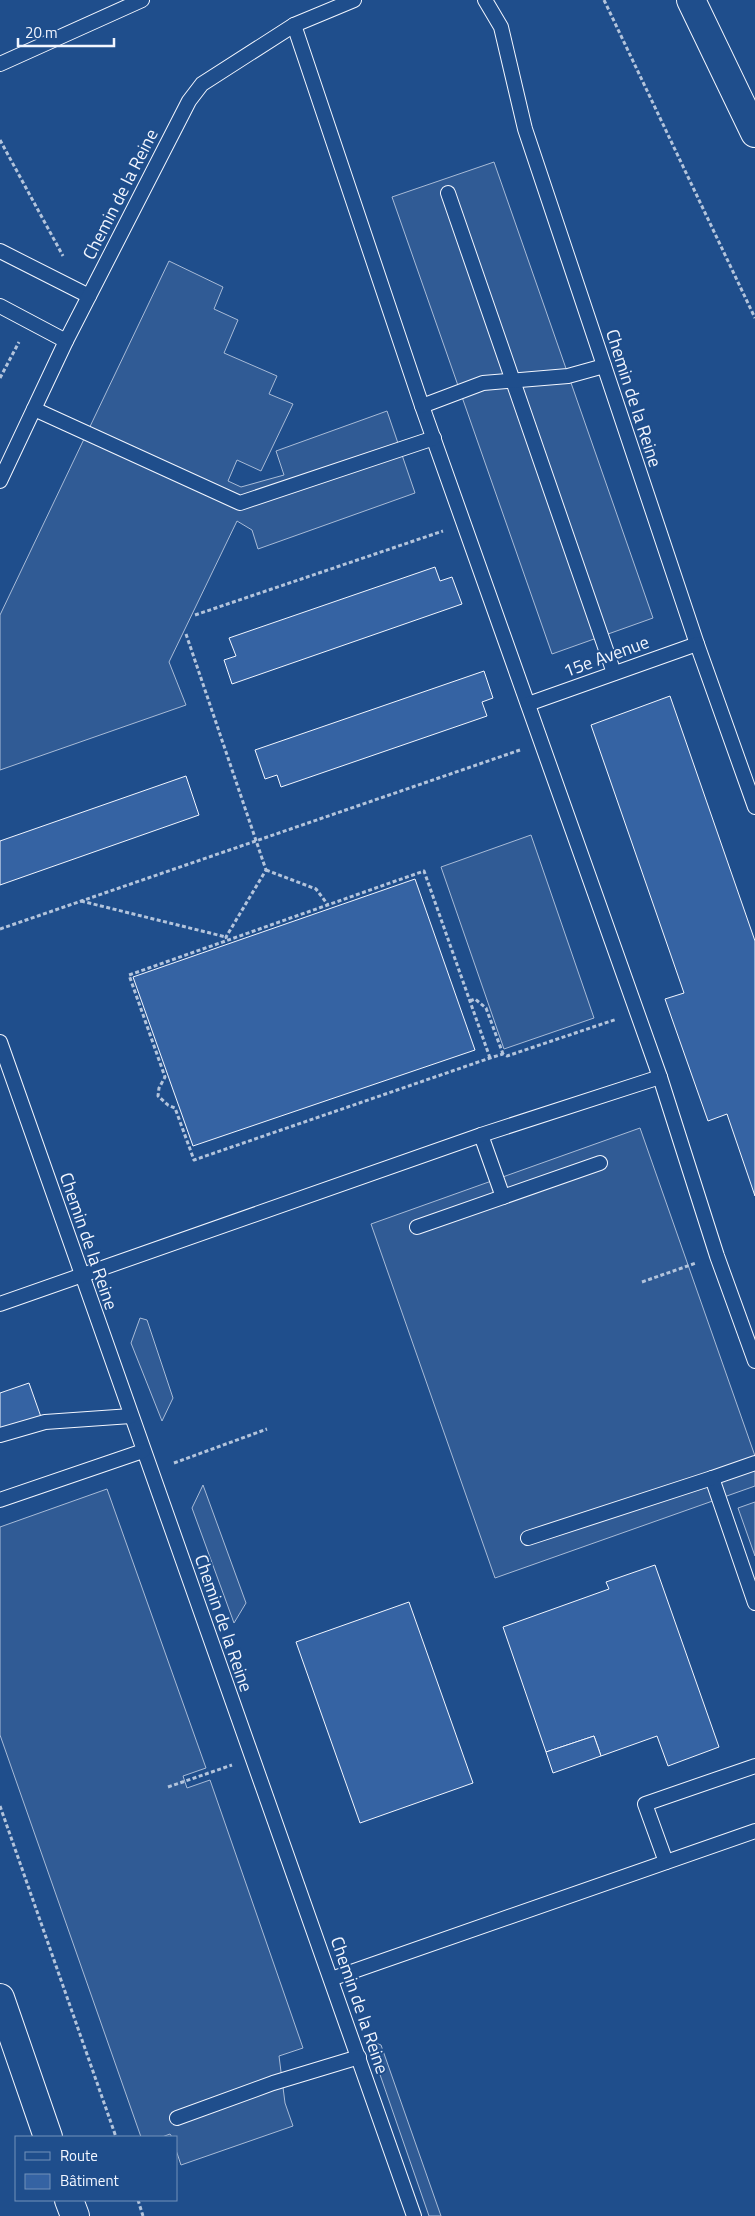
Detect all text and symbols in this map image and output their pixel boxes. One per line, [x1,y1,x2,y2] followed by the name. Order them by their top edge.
[18,15,114,47] scale bar
[25,21,58,44] text: 20 m
[75,124,165,264] street label: Chemin de la Reine
[599,326,669,470] street label: Chemin de la Reine
[559,628,653,684] street label: 15e Avenue
[53,1169,125,1313] street label: Chemin de la Reine
[188,1551,260,1695] street label: Chemin de la Reine
[324,1933,396,2077] street label: Chemin de la Reine
[15,2136,178,2201] legend
[60,2144,98,2167] text: Route
[60,2169,119,2192] text: Bâtiment

